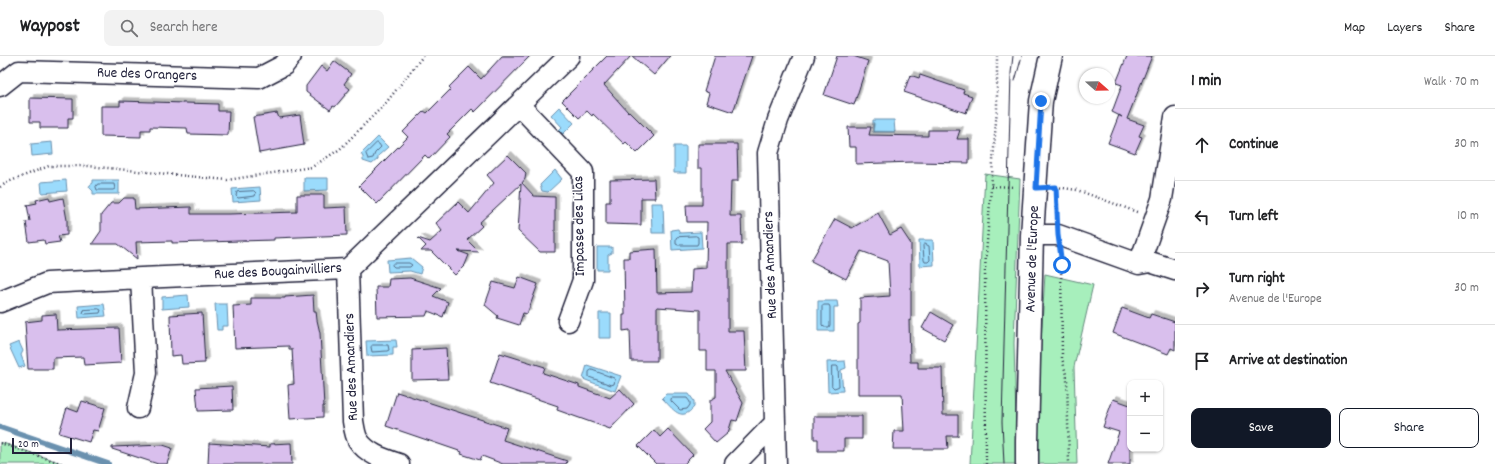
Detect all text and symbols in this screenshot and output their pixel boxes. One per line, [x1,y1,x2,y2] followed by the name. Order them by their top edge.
[104,10,384,46] search box
[20,14,80,41] text: Waypost
[118,17,140,39] icon: search
[150,17,218,39] text: Search here
[1344,18,1365,38] text: Map
[1387,18,1422,38] text: Layers
[1444,18,1475,38] text: Share
[96,62,198,88] street label: Rue des Orangers
[1079,68,1115,104] north arrow
[1191,70,1221,94] text: 1 min
[1424,73,1479,92] text: Walk · 70 m
[1032,92,1050,110] route end
[1191,134,1213,156] icon: ahead
[1229,134,1278,156] text: Continue
[1454,135,1479,154] text: 30 m
[568,175,592,277] street label: Impasse des Lilas
[1020,205,1046,313] street label: Avenue de l'Europe
[1191,206,1213,228] icon: left
[1229,206,1278,228] text: Turn left
[1457,207,1479,226] text: 10 m
[758,211,784,319] street label: Rue des Amandiers
[1053,256,1071,274] route start
[213,258,343,286] street label: Rue des Bougainvilliers
[1229,268,1285,290] text: Turn right
[1191,278,1213,300] icon: right
[1454,279,1479,298] text: 30 m
[1229,290,1322,309] text: Avenue de l'Europe
[339,313,365,421] street label: Rue des Amandiers
[1191,350,1213,372] icon: arrive
[1229,350,1347,372] text: Arrive at destination
[1127,380,1163,452] map controls
[1127,380,1163,416] button: +
[1191,408,1331,448] button: Save
[1339,408,1479,448] button: Share
[1127,416,1163,452] button: −
[12,436,72,455] scale bar
[18,437,39,453] text: 20 m

